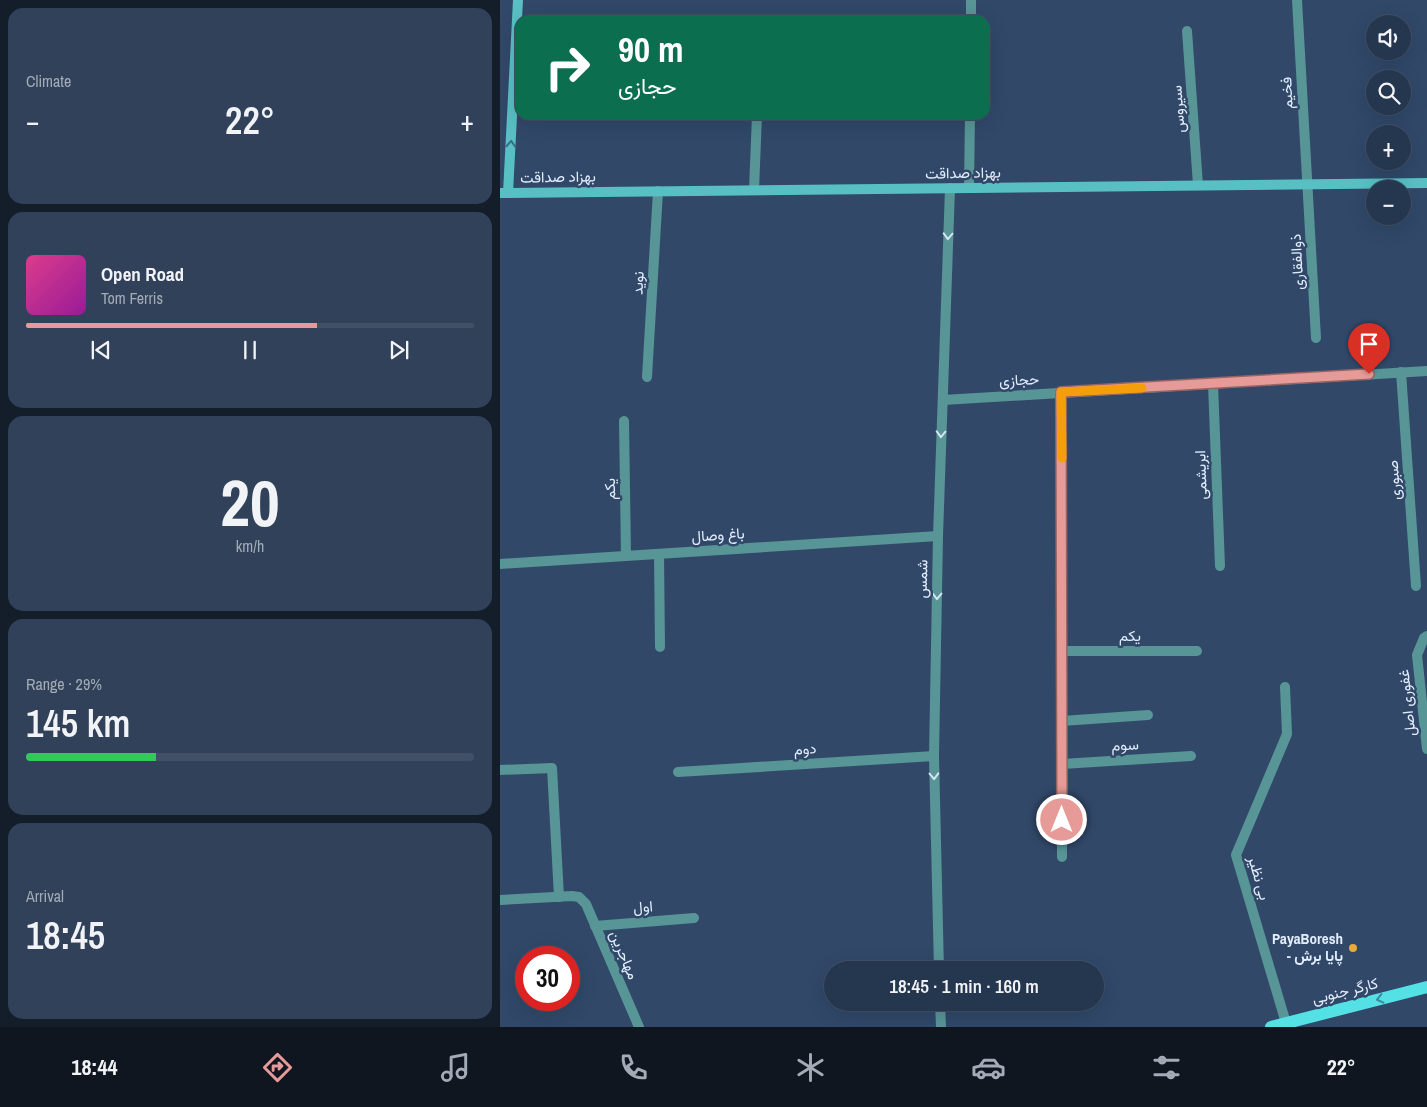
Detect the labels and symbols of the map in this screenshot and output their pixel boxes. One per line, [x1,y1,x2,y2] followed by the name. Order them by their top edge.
[1275,76,1298,110] street label: فخیم
[1165,84,1190,134] street label: سیروس
[505,140,516,148] one-way arrow
[925,161,1001,184] street label: بهزاد صداقت
[520,165,596,188] street label: بهزاد صداقت
[943,233,953,241] one-way arrow
[1285,233,1308,291] street label: ذوالفقاری
[626,271,649,295] street label: نوید
[1348,323,1390,374] pin
[998,368,1039,391] street label: حجازی
[936,430,947,438] one-way arrow
[1189,450,1212,500] street label: ابریشمی
[1382,459,1405,501] street label: صبوری
[599,478,620,500] street label: یکم
[691,522,745,548] street label: باغ وصال
[911,559,932,599] street label: شمس
[931,592,942,600] one-way arrow
[1119,625,1141,646] street label: یکم
[1393,668,1420,738] street label: غفوری اصل
[1111,733,1139,756] street label: سوم
[793,737,817,760] street label: دوم
[929,772,940,780] one-way arrow
[1035,793,1087,845] position arrow
[1243,852,1276,903] street label: بی نظیر
[632,895,654,918] street label: اول
[605,927,644,982] street label: مهاجرین
[1272,928,1343,966] place label: PayaBoresh - پایا برش
[1347,942,1359,954] marker: PayaBoresh - پایا برش
[515,946,580,1011] speed limit sign: 30
[1310,972,1381,1009] street label: کارگر جنوبی
[1375,993,1384,1004] one-way arrow

